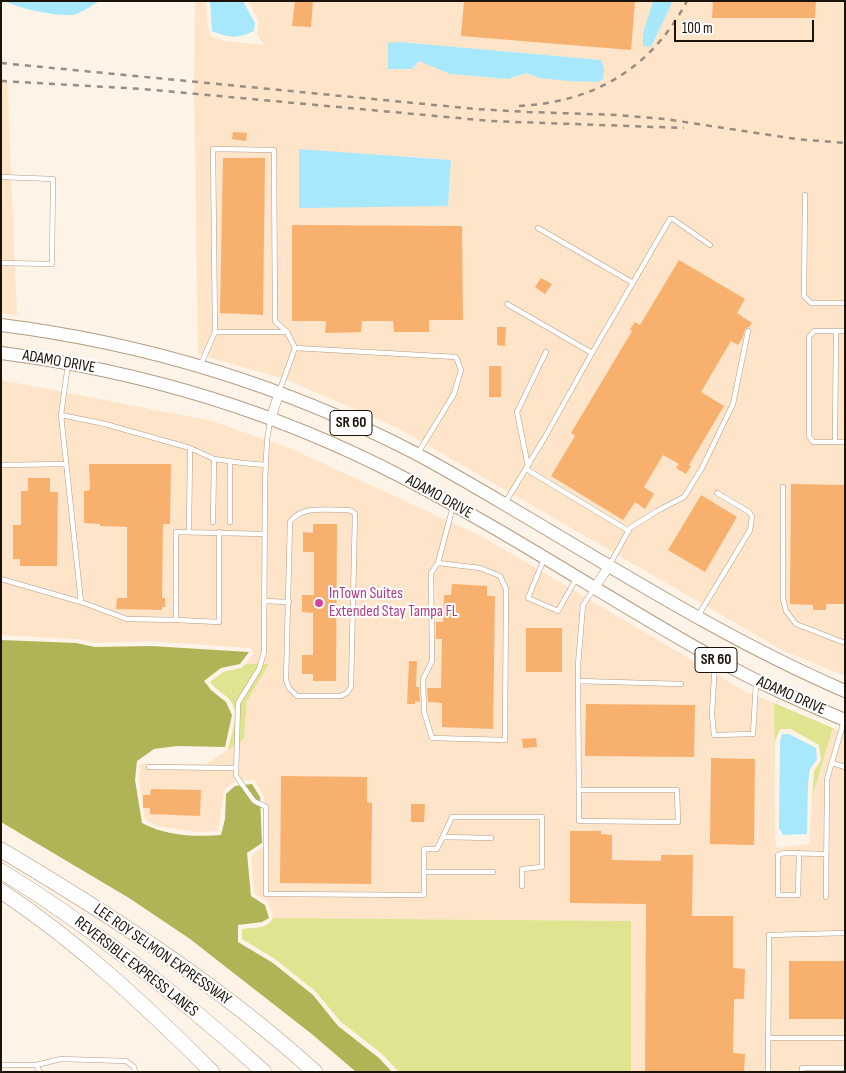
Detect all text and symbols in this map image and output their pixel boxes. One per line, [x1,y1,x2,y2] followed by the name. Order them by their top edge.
[676,10,816,42] scale bar
[682,19,713,38] text: 100 m
[21,346,97,378] street label: ADAMO DRIVE
[330,410,372,436] road number: SR 60
[402,471,476,523] street label: ADAMO DRIVE
[329,584,458,622] place label: InTown Suites Extended Stay Tampa FL
[313,597,325,609] marker: InTown Suites Extended Stay Tampa FL
[695,648,737,672] road number: SR 60
[753,672,829,720] street label: ADAMO DRIVE
[89,900,235,1010] street label: LEE ROY SELMON EXPRESSWAY
[70,913,202,1021] street label: REVERSIBLE EXPRESS LANES

